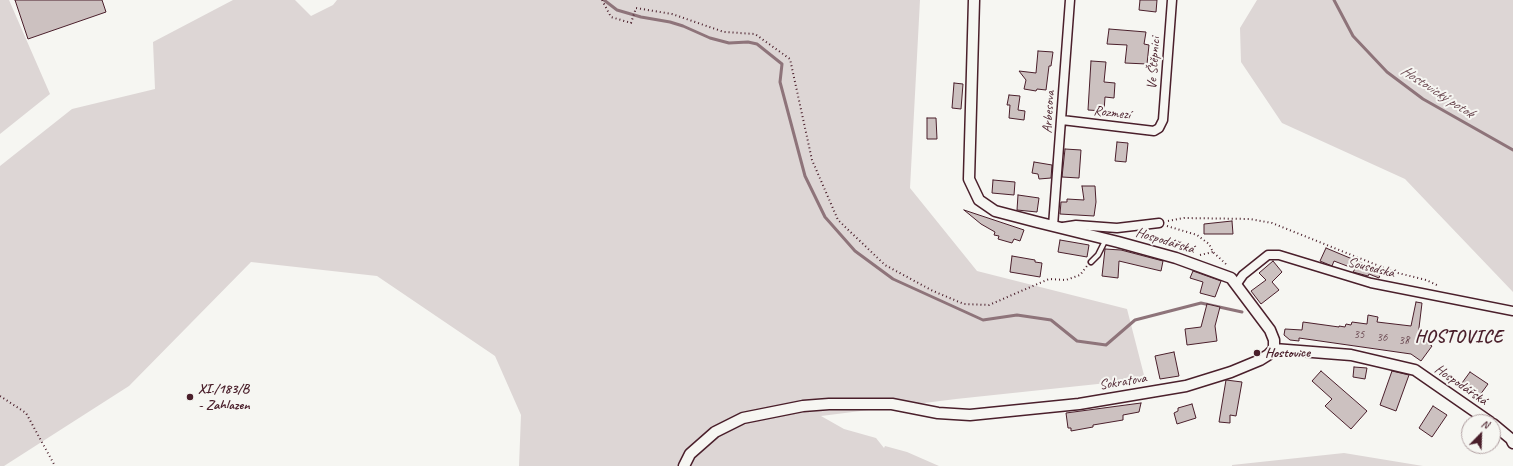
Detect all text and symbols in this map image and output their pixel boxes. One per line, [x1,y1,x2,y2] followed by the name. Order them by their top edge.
[1144,36,1164,90] street label: Ve Štěpnici
[1397,62,1477,122] water label: Hostovický potok
[1039,90,1059,134] street label: Arbesova
[1093,102,1131,124] street label: Rozmezí
[1134,224,1196,258] street label: Hospodářská
[1346,254,1396,282] street label: Sousedská
[1415,326,1503,348] district label: HOSTOVICE
[1354,328,1364,342] house number: 35
[1377,331,1387,345] house number: 36
[1399,334,1409,348] house number: 38
[1265,345,1310,361] place label: Hostovice
[1252,348,1262,358] marker: Hostovice
[1431,361,1491,409] street label: Hospodářská
[1098,370,1148,394] street label: Sokratova
[198,381,250,414] place label: XI./183/B - Zahlazen
[185,392,195,402] marker: XI./183/B - Zahlazen
[1461,414,1501,454] north arrow
[1479,416,1491,432] text: N

